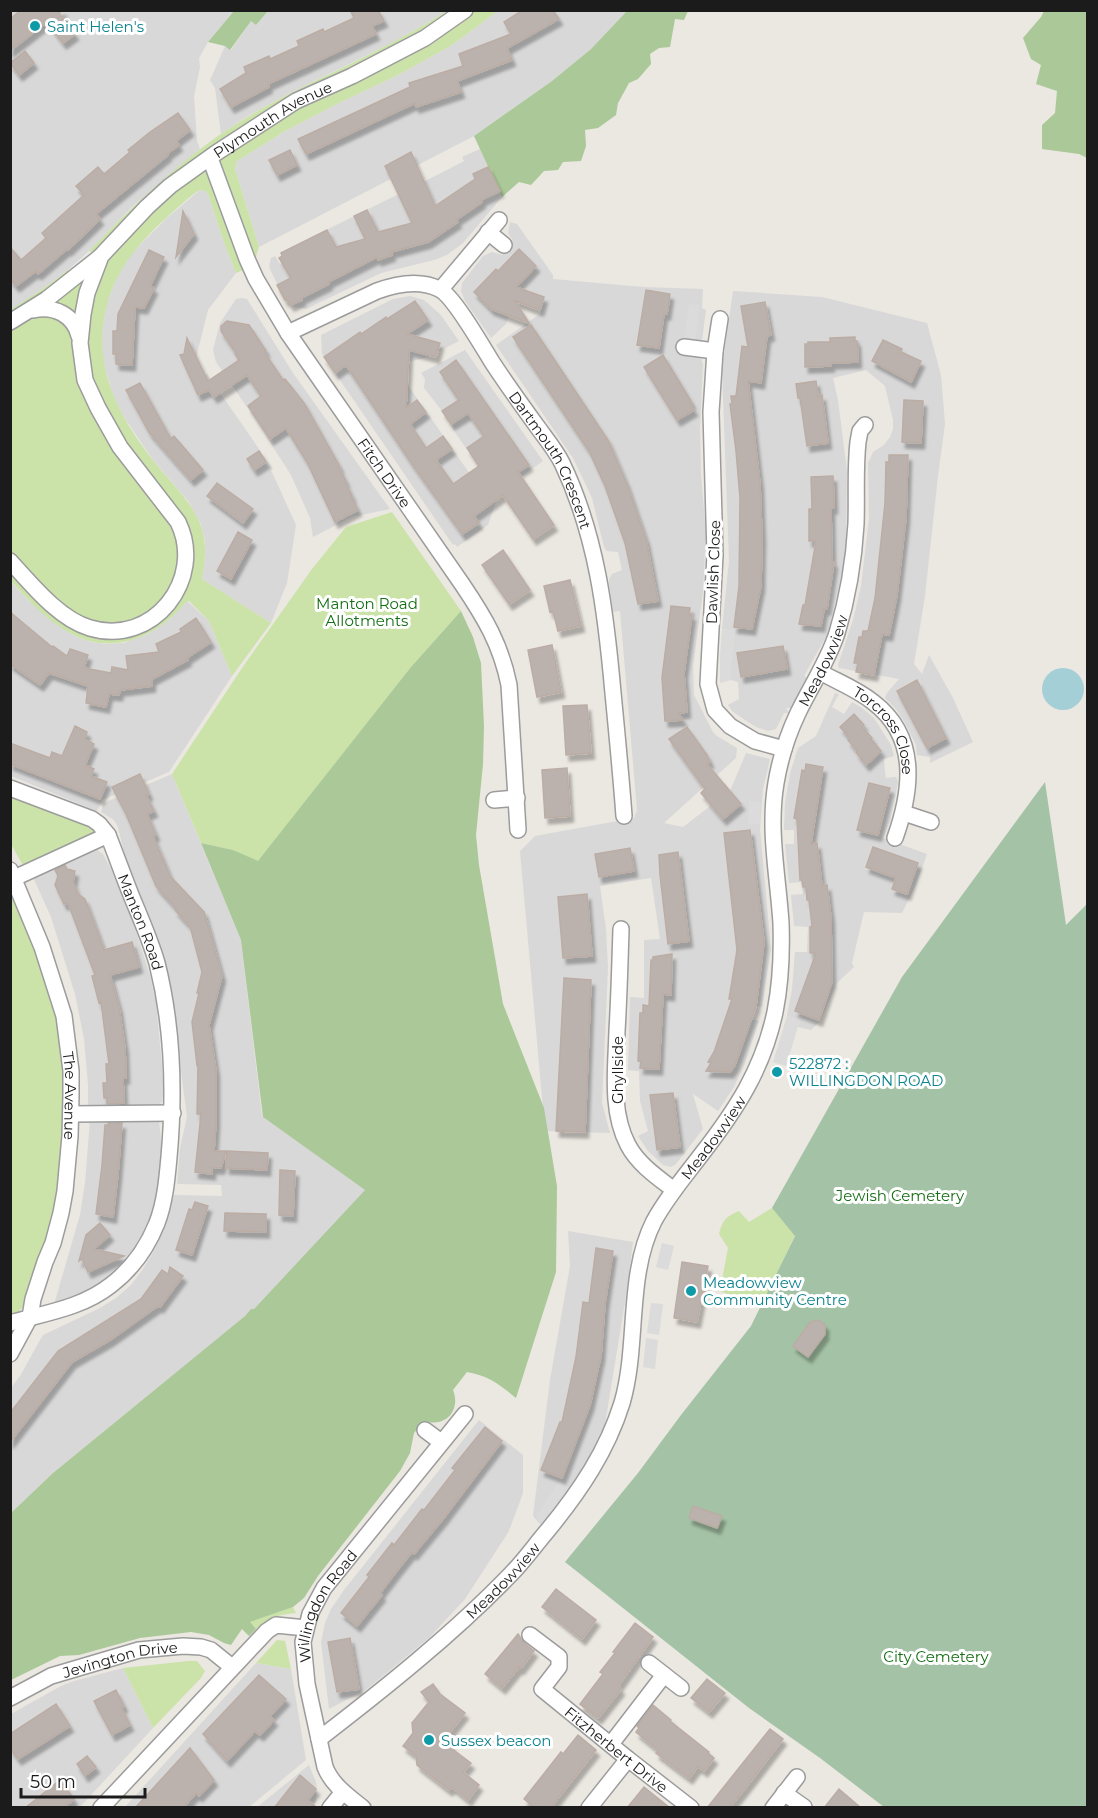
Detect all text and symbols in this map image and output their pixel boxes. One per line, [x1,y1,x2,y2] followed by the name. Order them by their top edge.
[47,17,144,36] place label: Saint Helen's
[28,19,42,33] marker: Saint Helen's
[209,77,335,162] street label: Plymouth Avenue
[505,387,596,531] street label: Dartmouth Crescent
[354,434,416,511] street label: Fitch Drive
[702,520,724,624] street label: Dawlish Close
[316,594,418,630] park label: Manton Road Allotments
[794,612,851,709] street label: Meadowview
[850,682,918,775] street label: Torcross Close
[114,871,168,972] street label: Manton Road
[608,1036,627,1104] street label: Ghyllside
[59,1051,81,1140] street label: The Avenue
[789,1054,944,1090] place label: 522872 : WILLINGDON ROAD
[770,1065,784,1079] marker: 522872 : WILLINGDON ROAD
[676,1091,750,1183] street label: Meadowview
[835,1186,965,1205] park label: Jewish Cemetery
[703,1273,847,1309] place label: Meadowview Community Centre
[684,1284,698,1298] marker: Meadowview Community Centre
[462,1538,544,1623] street label: Meadowview
[294,1546,361,1663] street label: Willingdon Road
[59,1637,178,1682] street label: Jevington Drive
[883,1647,990,1666] park label: City Cemetery
[561,1702,672,1796] street label: Fitzherbert Drive
[441,1731,551,1750] place label: Sussex beacon
[422,1733,436,1747] marker: Sussex beacon
[21,1761,146,1799] scale bar
[30,1771,76,1793] text: 50 m

